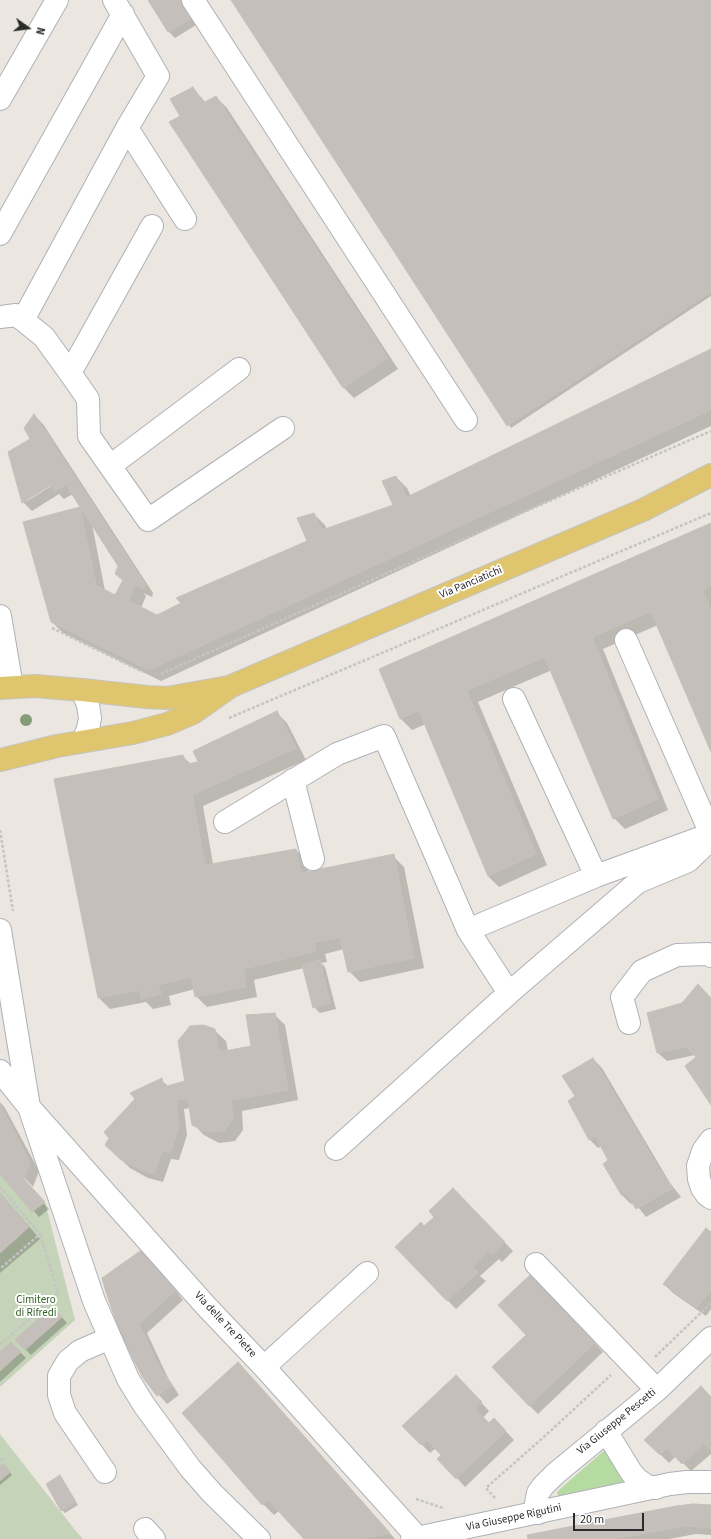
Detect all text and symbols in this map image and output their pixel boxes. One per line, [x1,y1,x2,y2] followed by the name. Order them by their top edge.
[8,8,48,48] north arrow
[32,26,48,36] text: N
[438,564,504,602] street label: Via Panciatichi
[191,1289,259,1361] street label: Via delle Tre Pietre
[15,1294,57,1320] park label: Cimitero di Rifredi
[575,1386,659,1458] street label: Via Giuseppe Pescetti
[465,1501,563,1535] street label: Via Giuseppe Rigutini
[575,1505,646,1531] scale bar
[580,1511,604,1528] text: 20 m

